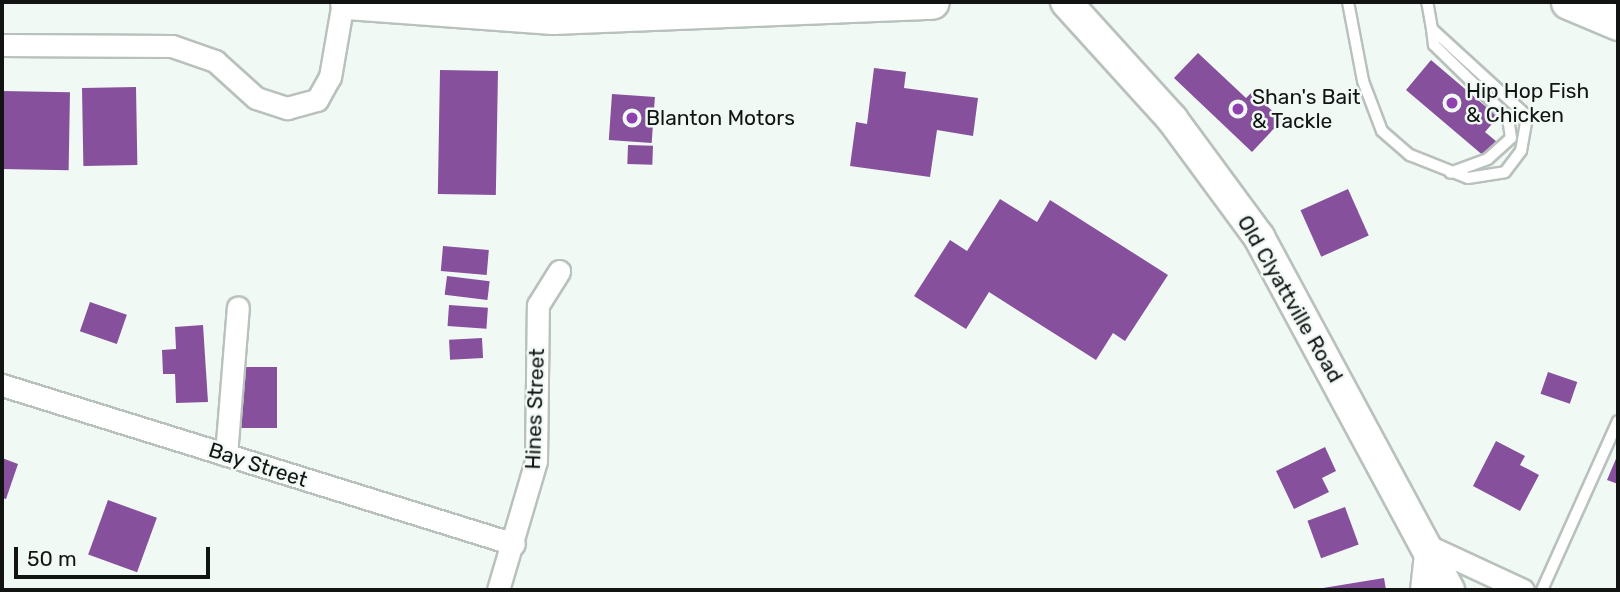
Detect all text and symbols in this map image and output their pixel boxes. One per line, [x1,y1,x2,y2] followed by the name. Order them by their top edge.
[1466,78,1589,128] place label: Hip Hop Fish & Chicken
[1252,84,1360,134] place label: Shan's Bait & Tackle
[1444,95,1460,111] marker: Hip Hop Fish & Chicken
[1230,101,1246,117] marker: Shan's Bait & Tackle
[646,105,795,131] place label: Blanton Motors
[624,110,640,126] marker: Blanton Motors
[1232,211,1348,387] street label: Old Clyattville Road
[520,348,550,470] street label: Hines Street
[205,437,311,493] street label: Bay Street
[18,532,214,576] scale bar
[27,546,77,571] text: 50 m

